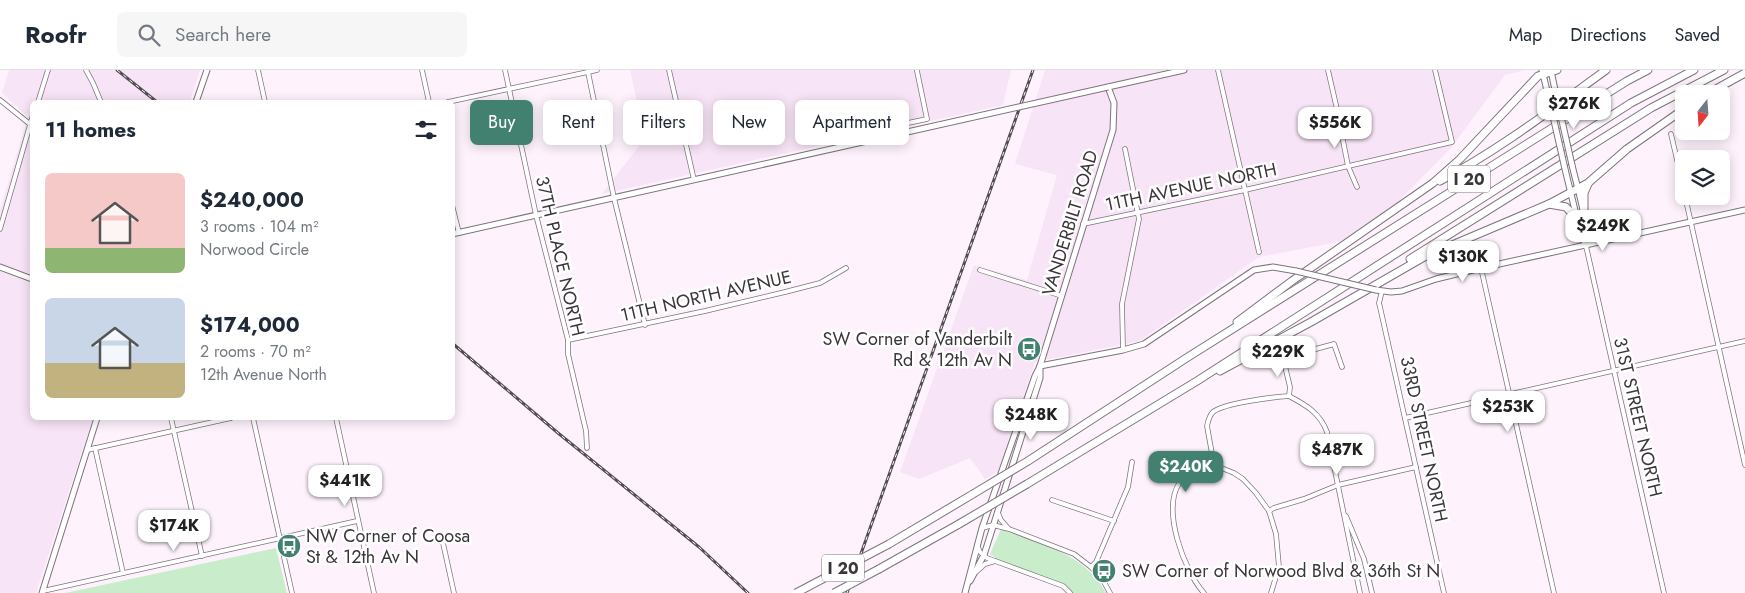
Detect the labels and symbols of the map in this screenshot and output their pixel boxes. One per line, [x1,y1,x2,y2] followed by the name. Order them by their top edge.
[1675,85,1730,140] north arrow
[1539,88,1609,130] pin: $276K
[1300,106,1370,149] pin: $556K
[1035,147,1105,299] street label: VANDERBILT ROAD
[1103,156,1279,218] street label: 11TH AVENUE NORTH
[1448,166,1490,192] road number: I 20
[529,173,591,339] street label: 37TH PLACE NORTH
[1568,210,1638,252] pin: $249K
[1428,240,1498,283] pin: $130K
[618,264,794,328] street label: 11TH NORTH AVENUE
[823,326,1013,373] place label: SW Corner of Vanderbilt Rd & 12th Av N
[1607,335,1669,499] street label: 31ST STREET NORTH
[1016,336,1042,362] bus stop icon: SW Corner of Vanderbilt Rd & 12th Av N
[1243,336,1313,378] pin: $229K
[1394,354,1454,524] street label: 33RD STREET NORTH
[1473,390,1543,433] pin: $253K
[996,398,1066,441] pin: $248K
[1302,434,1372,476] pin: $487K
[1151,450,1221,493] pin: $240K
[310,464,380,507] pin: $441K
[139,510,209,552] pin: $174K
[306,523,470,570] place label: NW Corner of Coosa St & 12th Av N
[276,533,302,559] bus stop icon: NW Corner of Coosa St & 12th Av N
[822,554,864,582] road number: I 20
[1091,558,1117,584] bus stop icon: SW Corner of Norwood Blvd & 36th St N
[1122,558,1440,584] place label: SW Corner of Norwood Blvd & 36th St N

